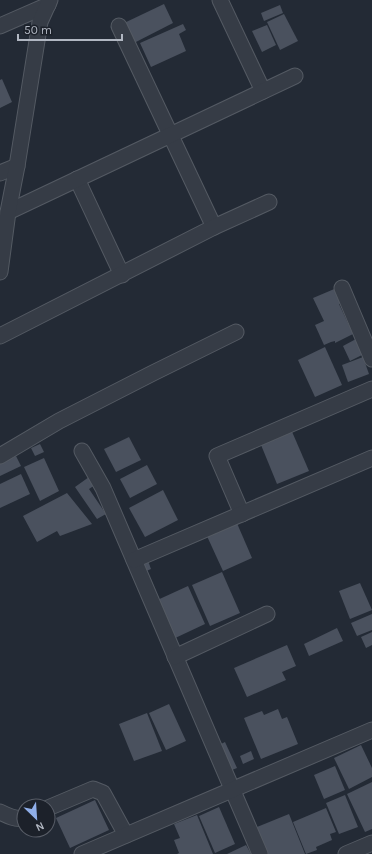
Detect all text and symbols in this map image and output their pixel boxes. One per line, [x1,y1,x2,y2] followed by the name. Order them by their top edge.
[18,16,122,42] scale bar
[24,23,52,37] text: 50 m
[16,798,56,838] north arrow
[34,819,46,834] text: N

